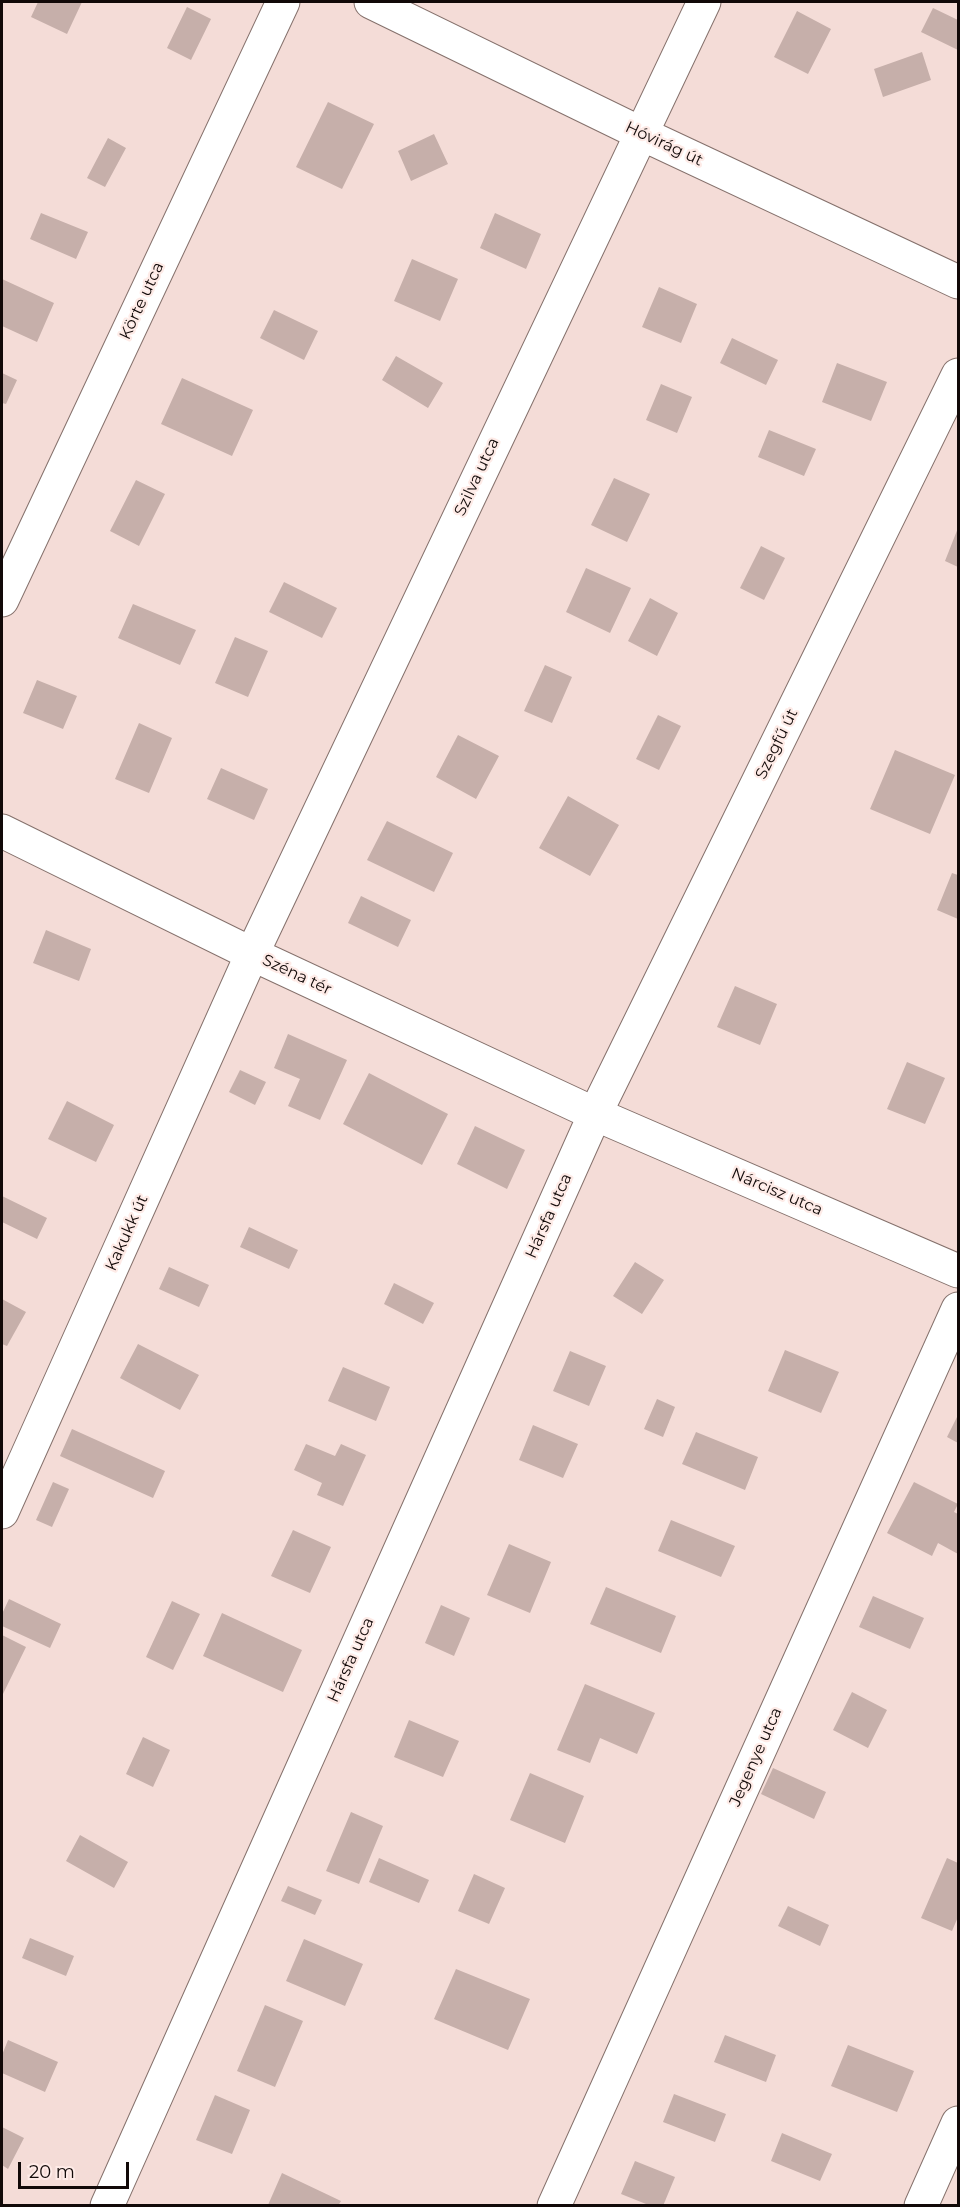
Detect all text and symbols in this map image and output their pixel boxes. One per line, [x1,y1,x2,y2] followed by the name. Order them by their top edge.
[622,118,706,170] street label: Hóvirág út
[116,259,168,343] street label: Körte utca
[451,435,503,519] street label: Szilva utca
[752,706,802,782] street label: Szegfű út
[259,951,335,999] street label: Széna tér
[728,1164,826,1220] street label: Nárcisz utca
[522,1171,576,1261] street label: Hársfa utca
[102,1192,152,1274] street label: Kakukk út
[324,1615,378,1705] street label: Hársfa utca
[726,1704,786,1810] street label: Jegenye utca
[21,2150,132,2188] scale bar
[29,2161,75,2183] text: 20 m

